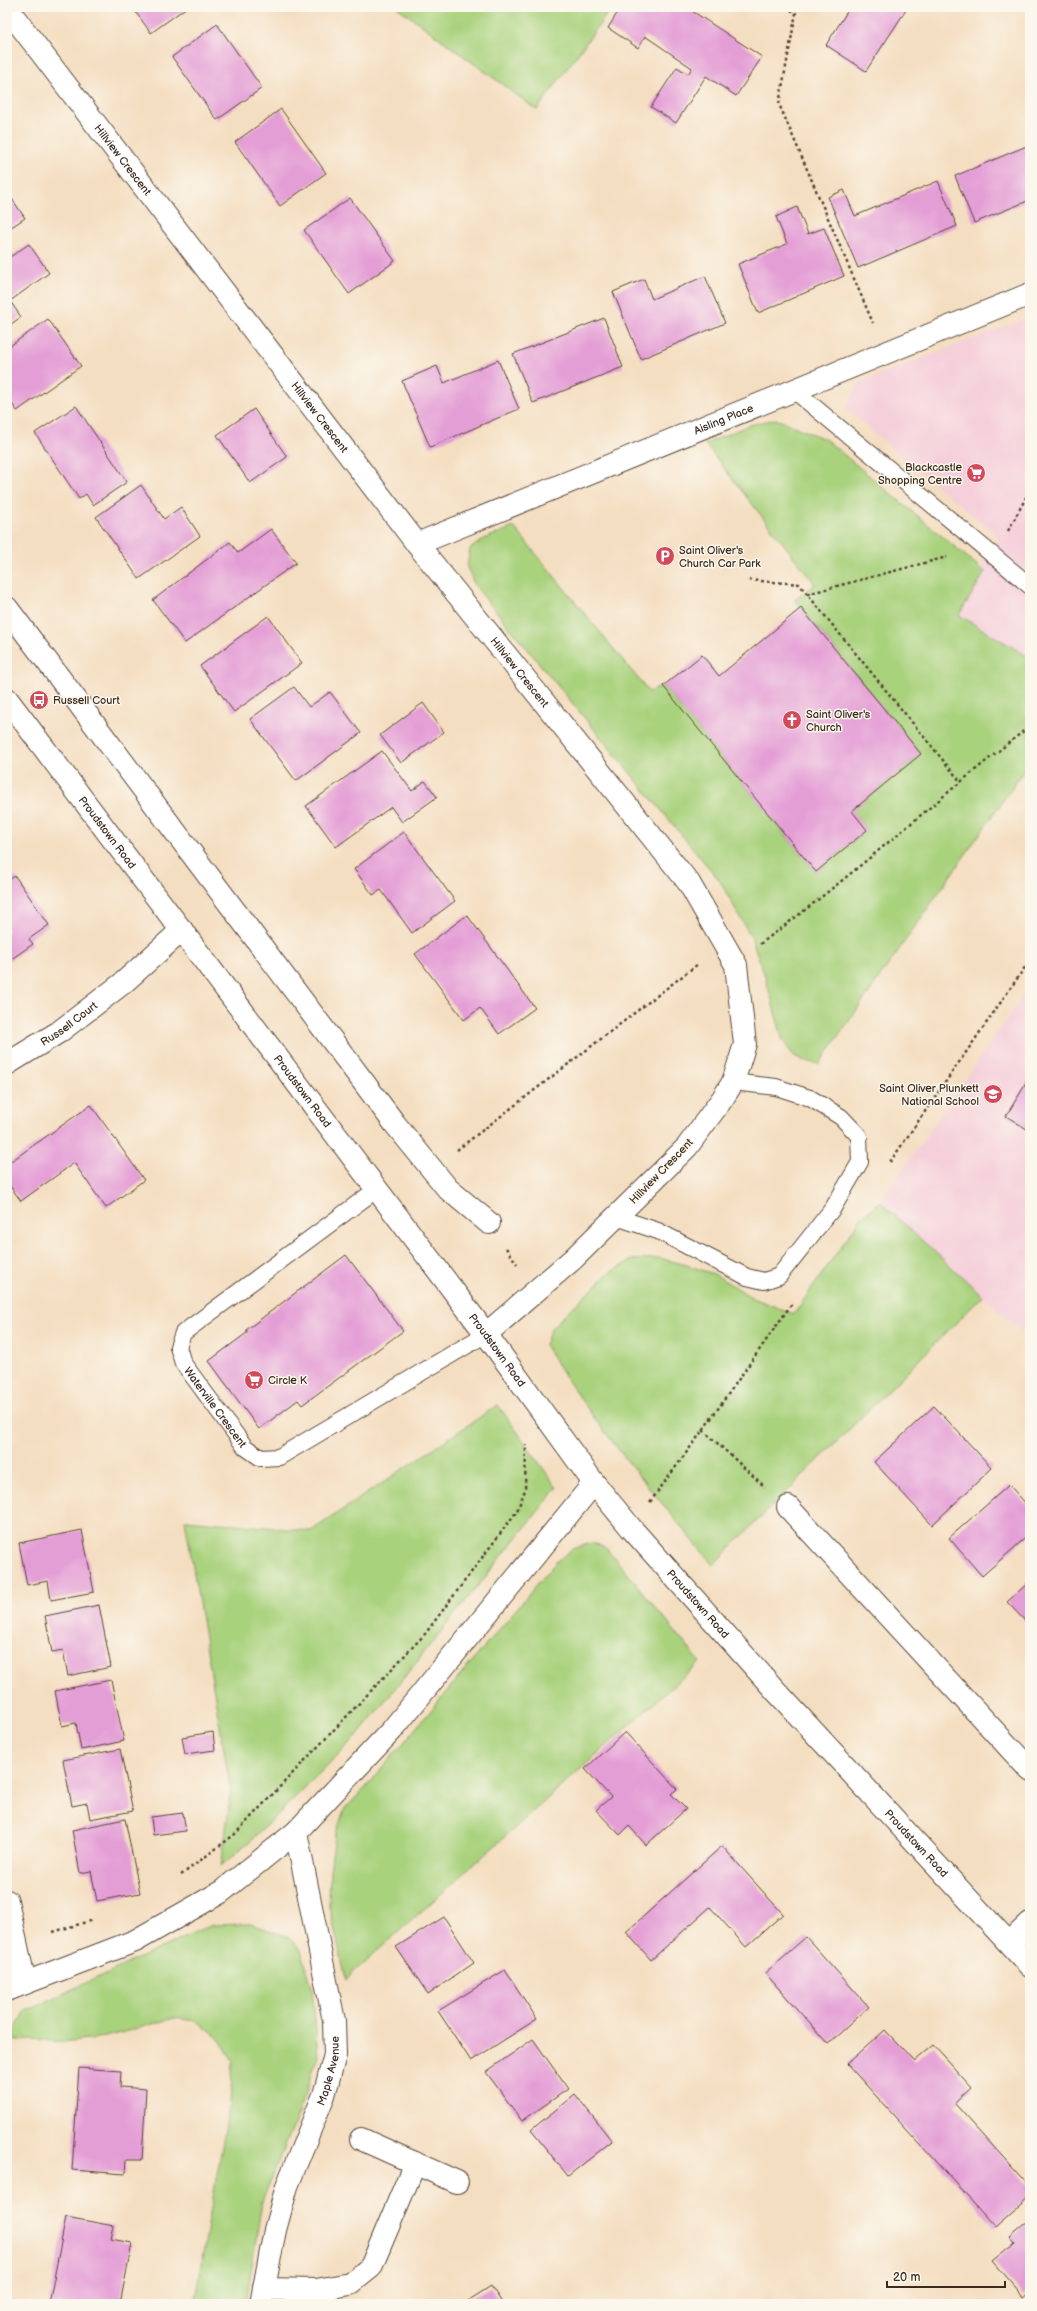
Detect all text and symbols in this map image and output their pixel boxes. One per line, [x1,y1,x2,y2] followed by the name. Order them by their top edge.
[91,122,154,199] street label: Hillview Crescent
[288,379,351,456] street label: Hillview Crescent
[692,401,756,437] street label: Aisling Place
[878,461,962,487] place label: Blackcastle Shopping Centre
[965,462,987,484] supermarket icon: Blackcastle Shopping Centre
[679,544,761,570] place label: Saint Oliver's Church Car Park
[654,545,676,567] parking icon: Saint Oliver's Church Car Park
[487,635,552,710] street label: Hillview Crescent
[28,689,50,711] bus stop icon: Russell Court
[53,694,120,707] place label: Russell Court
[806,708,871,734] place label: Saint Oliver's Church
[781,709,803,731] church icon: Saint Oliver's Church
[76,794,139,871] street label: Proudstown Road
[38,999,101,1049] street label: Russell Court
[271,1053,334,1130] street label: Proudstown Road
[879,1082,980,1108] place label: Saint Oliver Plunkett National School
[982,1083,1004,1105] school or university icon: Saint Oliver Plunkett National School
[627,1136,696,1207] street label: Hillview Crescent
[466,1311,528,1389] street label: Proudstown Road
[181,1364,250,1451] street label: Waterville Crescent
[243,1369,265,1391] supermarket icon: Circle K
[268,1374,308,1387] place label: Circle K
[664,1567,732,1641] street label: Proudstown Road
[882,1807,951,1880] street label: Proudstown Road
[314,2035,342,2108] street label: Maple Avenue
[887,2263,1005,2289] scale bar
[893,2270,920,2285] text: 20 m

